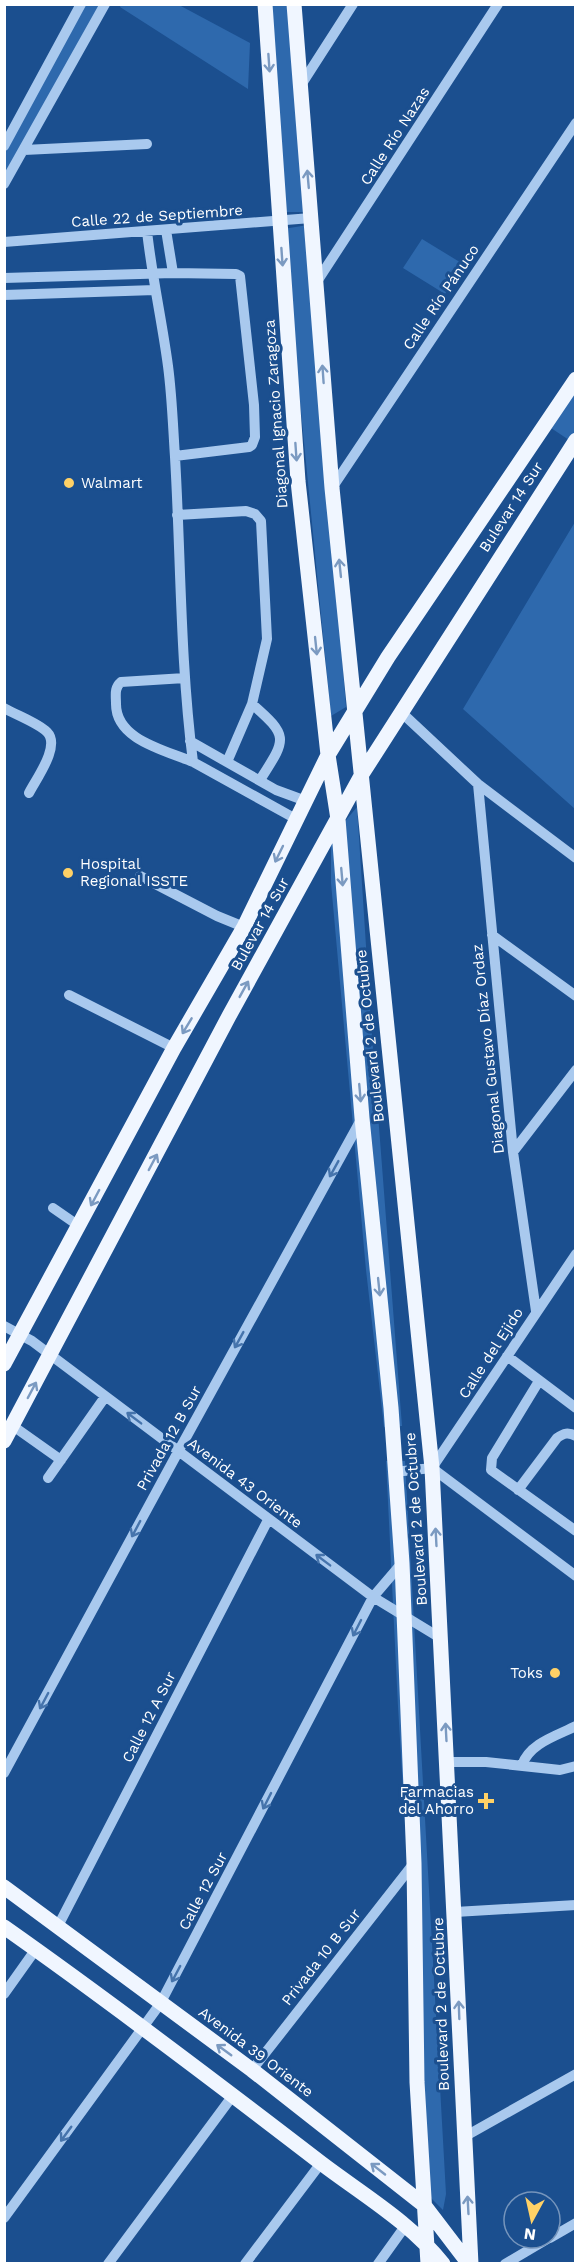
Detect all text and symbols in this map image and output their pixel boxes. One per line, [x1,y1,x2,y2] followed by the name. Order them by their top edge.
[263,52,274,72] one-way arrow
[357,83,434,189] street label: Calle Río Nazas
[302,170,313,190] one-way arrow
[70,201,244,231] street label: Calle 22 de Septiembre
[399,241,483,353] street label: Calle Río Pánuco
[277,247,288,267] one-way arrow
[260,318,292,509] street label: Diagonal Ignacio Zaragoza
[318,364,329,384] one-way arrow
[291,441,302,461] one-way arrow
[475,459,547,555] street label: Bulevar 14 Sur
[81,474,143,492] place label: Walmart
[62,476,76,490] marker: Walmart
[334,558,345,578] one-way arrow
[311,635,322,655] one-way arrow
[273,845,285,863] one-way arrow
[80,855,188,890] place label: Hospital Regional ISSTE
[61,866,75,880] marker: Hospital Regional ISSTE
[337,867,348,887] one-way arrow
[227,874,293,974] street label: Bulevar 14 Sur
[468,943,508,1155] street label: Diagonal Gustavo Díaz Ordaz
[352,949,388,1123] street label: Boulevard 2 de Octubre
[238,981,250,998] one-way arrow
[181,1017,193,1034] one-way arrow
[355,1082,366,1102] one-way arrow
[148,1153,160,1171] one-way arrow
[328,1160,340,1177] one-way arrow
[89,1188,100,1206] one-way arrow
[374,1276,385,1296] one-way arrow
[455,1304,527,1402] street label: Calle del Ejido
[233,1331,245,1348] one-way arrow
[27,1381,38,1399] one-way arrow
[133,1382,205,1494] street label: Privada 12 B Sur
[126,1412,142,1425] one-way arrow
[401,1432,431,1606] street label: Boulevard 2 de Octubre
[184,1434,306,1532] street label: Avenida 43 Oriente
[130,1520,142,1537] one-way arrow
[430,1527,441,1547] one-way arrow
[316,1554,332,1567] one-way arrow
[351,1619,363,1636] one-way arrow
[510,1664,543,1682] place label: Toks
[548,1666,562,1680] marker: Toks
[118,1668,180,1766] street label: Calle 12 A Sur
[38,1692,50,1709] one-way arrow
[441,1722,452,1742] one-way arrow
[398,1783,474,1818] place label: Farmacias del Ahorro
[261,1792,273,1810] one-way arrow
[479,1794,493,1808] marker: Farmacias del Ahorro
[175,1849,231,1933] street label: Calle 12 Sur
[278,1905,364,2009] street label: Privada 10 B Sur
[429,1917,453,2091] street label: Boulevard 2 de Octubre
[170,1964,181,1982] one-way arrow
[453,2001,464,2021] one-way arrow
[195,2003,317,2101] street label: Avenida 39 Oriente
[217,2044,233,2056] one-way arrow
[59,2125,72,2141] one-way arrow
[371,2163,387,2176] one-way arrow
[502,2190,562,2250] north arrow
[462,2196,473,2216] one-way arrow
[523,2224,537,2245] text: N

